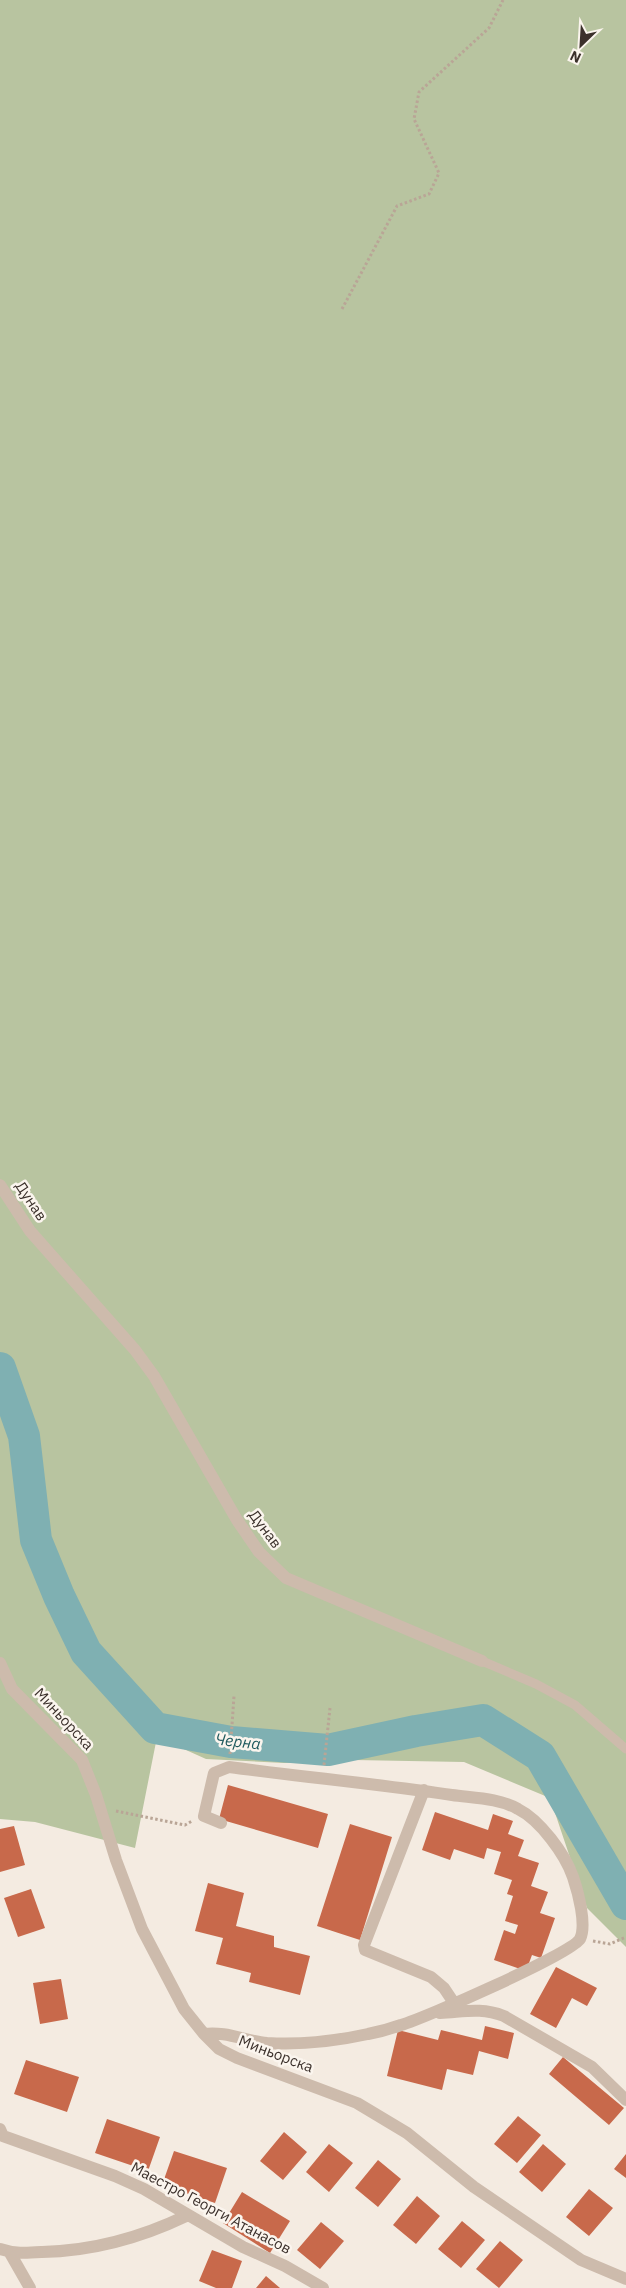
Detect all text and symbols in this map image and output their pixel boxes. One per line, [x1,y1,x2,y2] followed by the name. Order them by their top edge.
[556,20,606,70] north arrow
[567,46,584,67] text: N
[11,1177,51,1224] street label: Дунав
[245,1506,286,1552] street label: Дунав
[31,1684,98,1754] street label: Миньорска
[214,1728,262,1754] water label: Черна
[236,2031,316,2076] street label: Миньорска
[128,2157,295,2258] street label: Маестро Георги Атанасов

